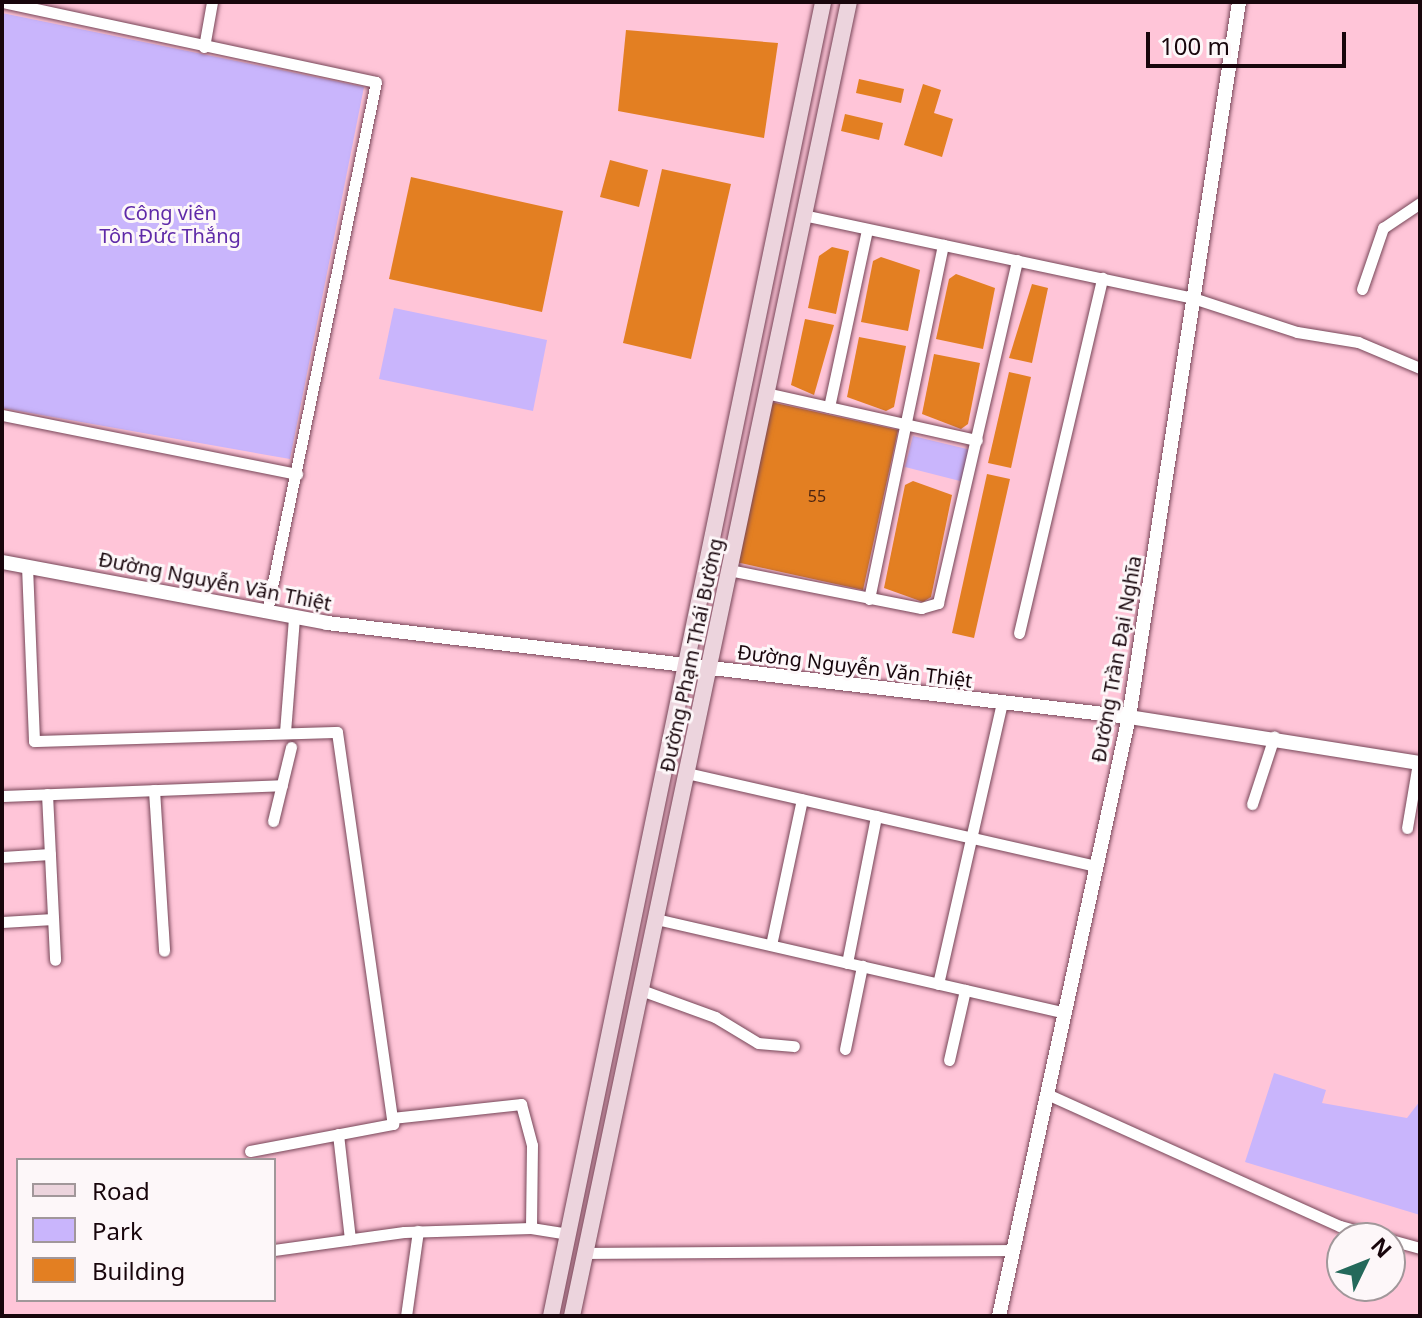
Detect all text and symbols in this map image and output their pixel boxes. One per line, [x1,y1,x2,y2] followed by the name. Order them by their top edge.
[1150,16,1350,66] scale bar
[1160,29,1230,62] text: 100 m
[99,200,241,247] park label: Công viên Tôn Đức Thắng
[808,486,826,506] house number: 55
[654,536,728,774] street label: Đường Phạm Thái Bường
[97,547,333,615] street label: Đường Nguyễn Văn Thiệt
[1086,554,1146,764] street label: Đường Trần Đại Nghĩa
[736,640,974,692] street label: Đường Nguyễn Văn Thiệt
[16,1158,276,1302] legend
[92,1174,150,1207] text: Road
[92,1214,143,1247] text: Park
[1326,1222,1406,1302] north arrow
[1365,1230,1399,1264] text: N
[92,1254,185,1287] text: Building

